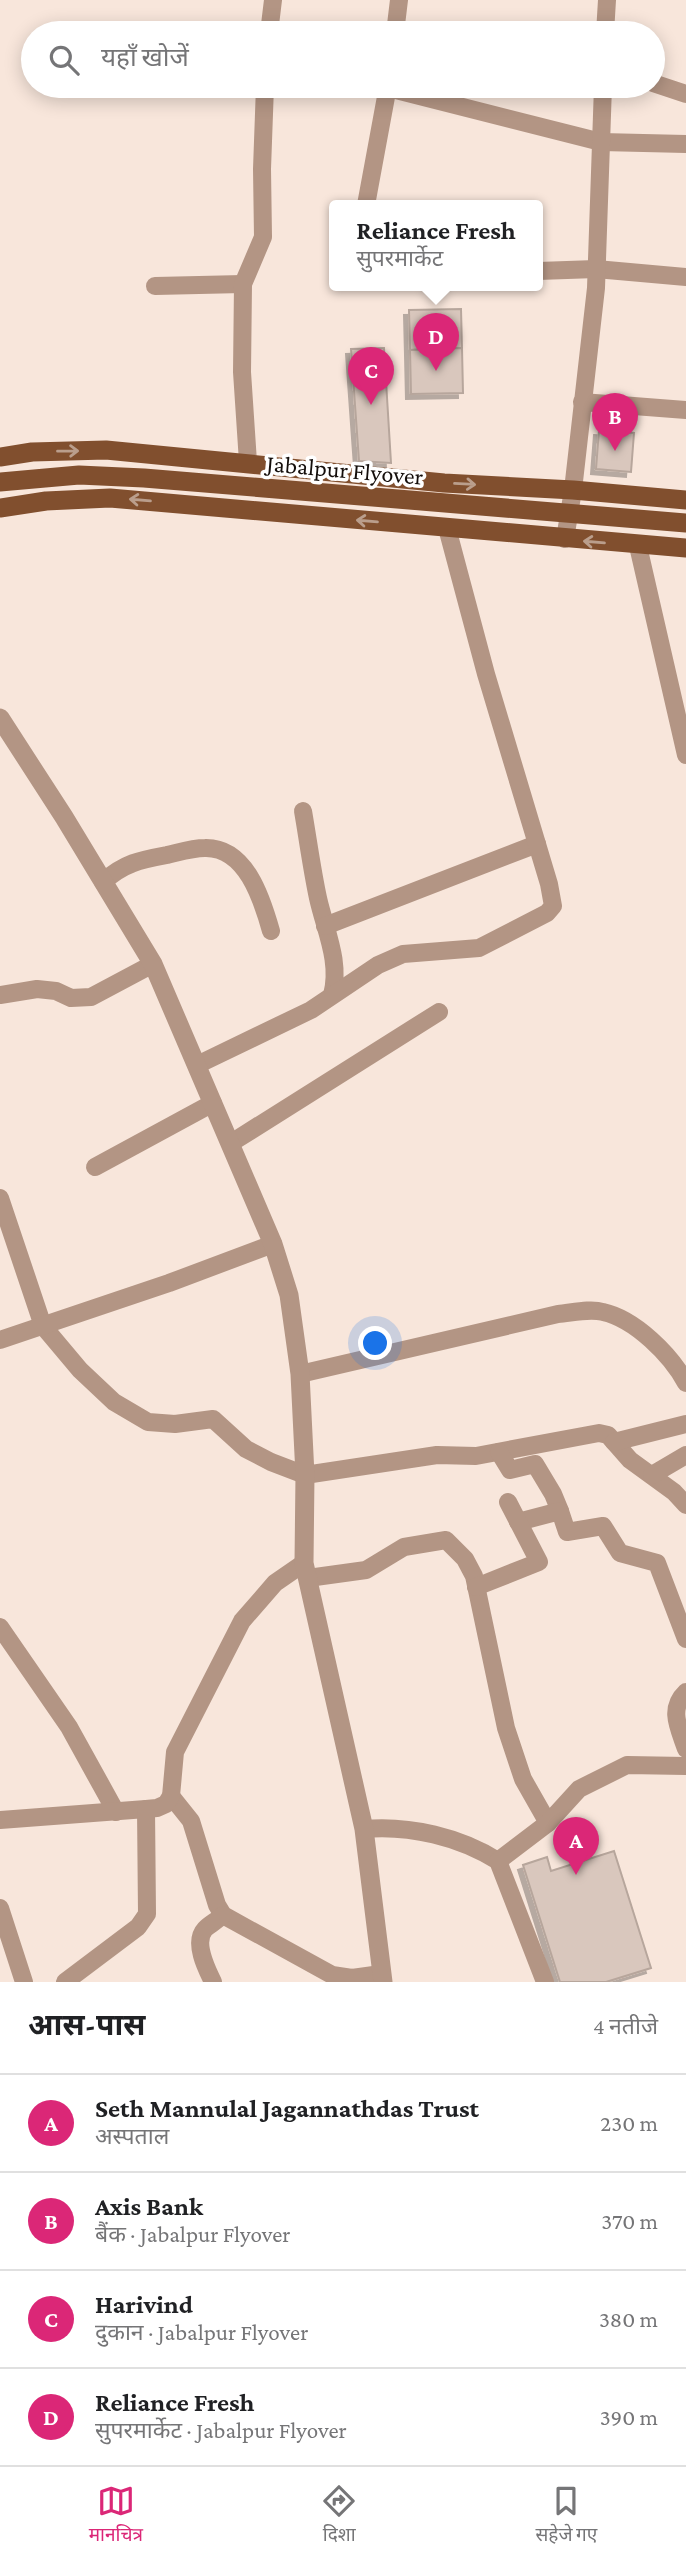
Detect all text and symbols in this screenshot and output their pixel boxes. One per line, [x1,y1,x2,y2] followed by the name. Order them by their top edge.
[21,21,665,98] search box
[45,41,83,79] icon: search
[101,43,189,72] text: यहाँ खोजें
[329,200,543,291] popup
[356,216,516,245] text: Reliance Fresh
[356,245,443,271] text: सुपरमार्केट
[413,313,459,371] pin: D
[348,347,394,405] pin: C
[592,393,638,451] pin: B
[56,444,79,458] one-way arrow
[264,449,425,490] street label: Jabalpur Flyover
[453,478,476,491] one-way arrow
[130,494,152,507] one-way arrow
[356,514,379,527] one-way arrow
[583,535,605,548] one-way arrow
[358,1326,392,1360] your location
[553,1817,599,1875] pin: A
[28,2008,145,2041] text: आस-पास
[593,2013,658,2039] text: 4 नतीजे
[95,2094,479,2123] text: Seth Mannulal Jagannathdas Trust
[44,2110,58,2136] text: A
[600,2110,658,2136] text: 230 m
[95,2123,169,2149] text: अस्पताल
[95,2192,203,2221] text: Axis Bank
[44,2208,58,2234] text: B
[601,2208,658,2234] text: 370 m
[95,2221,291,2247] text: बैंक · Jabalpur Flyover
[95,2290,193,2319] text: Harivind
[44,2306,58,2332] text: C
[599,2306,658,2332] text: 380 m
[95,2319,308,2345] text: दुकान · Jabalpur Flyover
[95,2388,255,2417] text: Reliance Fresh
[43,2404,59,2430] text: D
[600,2404,658,2430] text: 390 m
[95,2417,347,2443] text: सुपरमार्केट · Jabalpur Flyover
[89,2482,143,2549] tab: मानचित्र
[320,2482,358,2549] tab: दिशा
[536,2482,597,2549] tab: सहेजे गए

